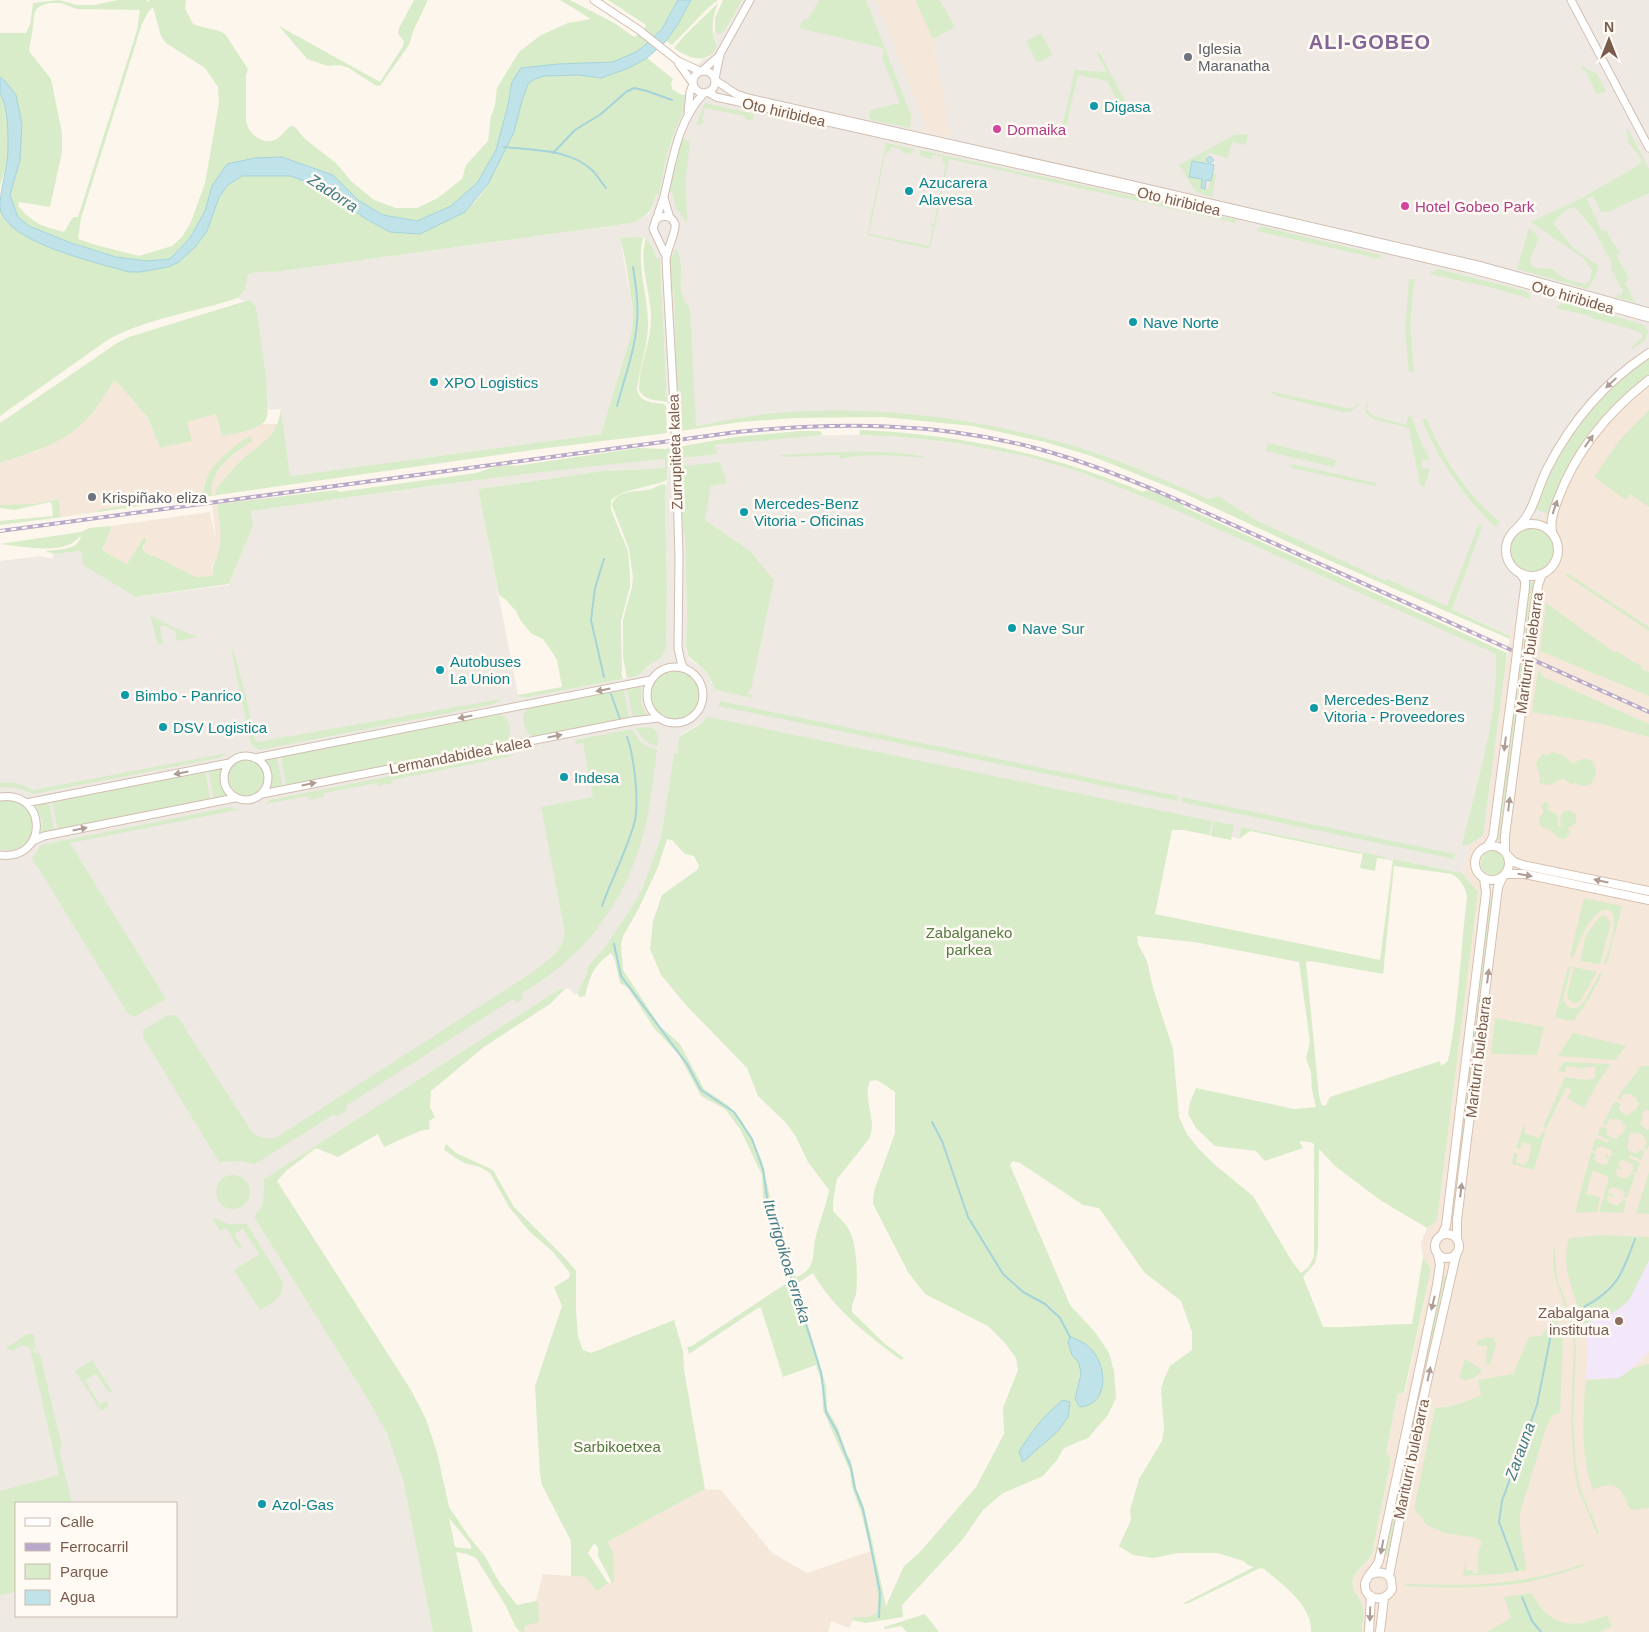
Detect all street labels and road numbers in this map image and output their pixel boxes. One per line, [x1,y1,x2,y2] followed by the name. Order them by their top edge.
[741,94,828,130] street label: Oto hiribidea
[1136,183,1223,219] street label: Oto hiribidea
[1530,277,1617,317] street label: Oto hiribidea
[664,393,686,510] street label: Zurrupitieta kalea
[1512,590,1546,715] street label: Mariturri bulebarra
[388,733,533,777] street label: Lermandabidea kalea
[1462,994,1494,1119] street label: Mariturri bulebarra
[1390,1397,1432,1521] street label: Mariturri bulebarra

